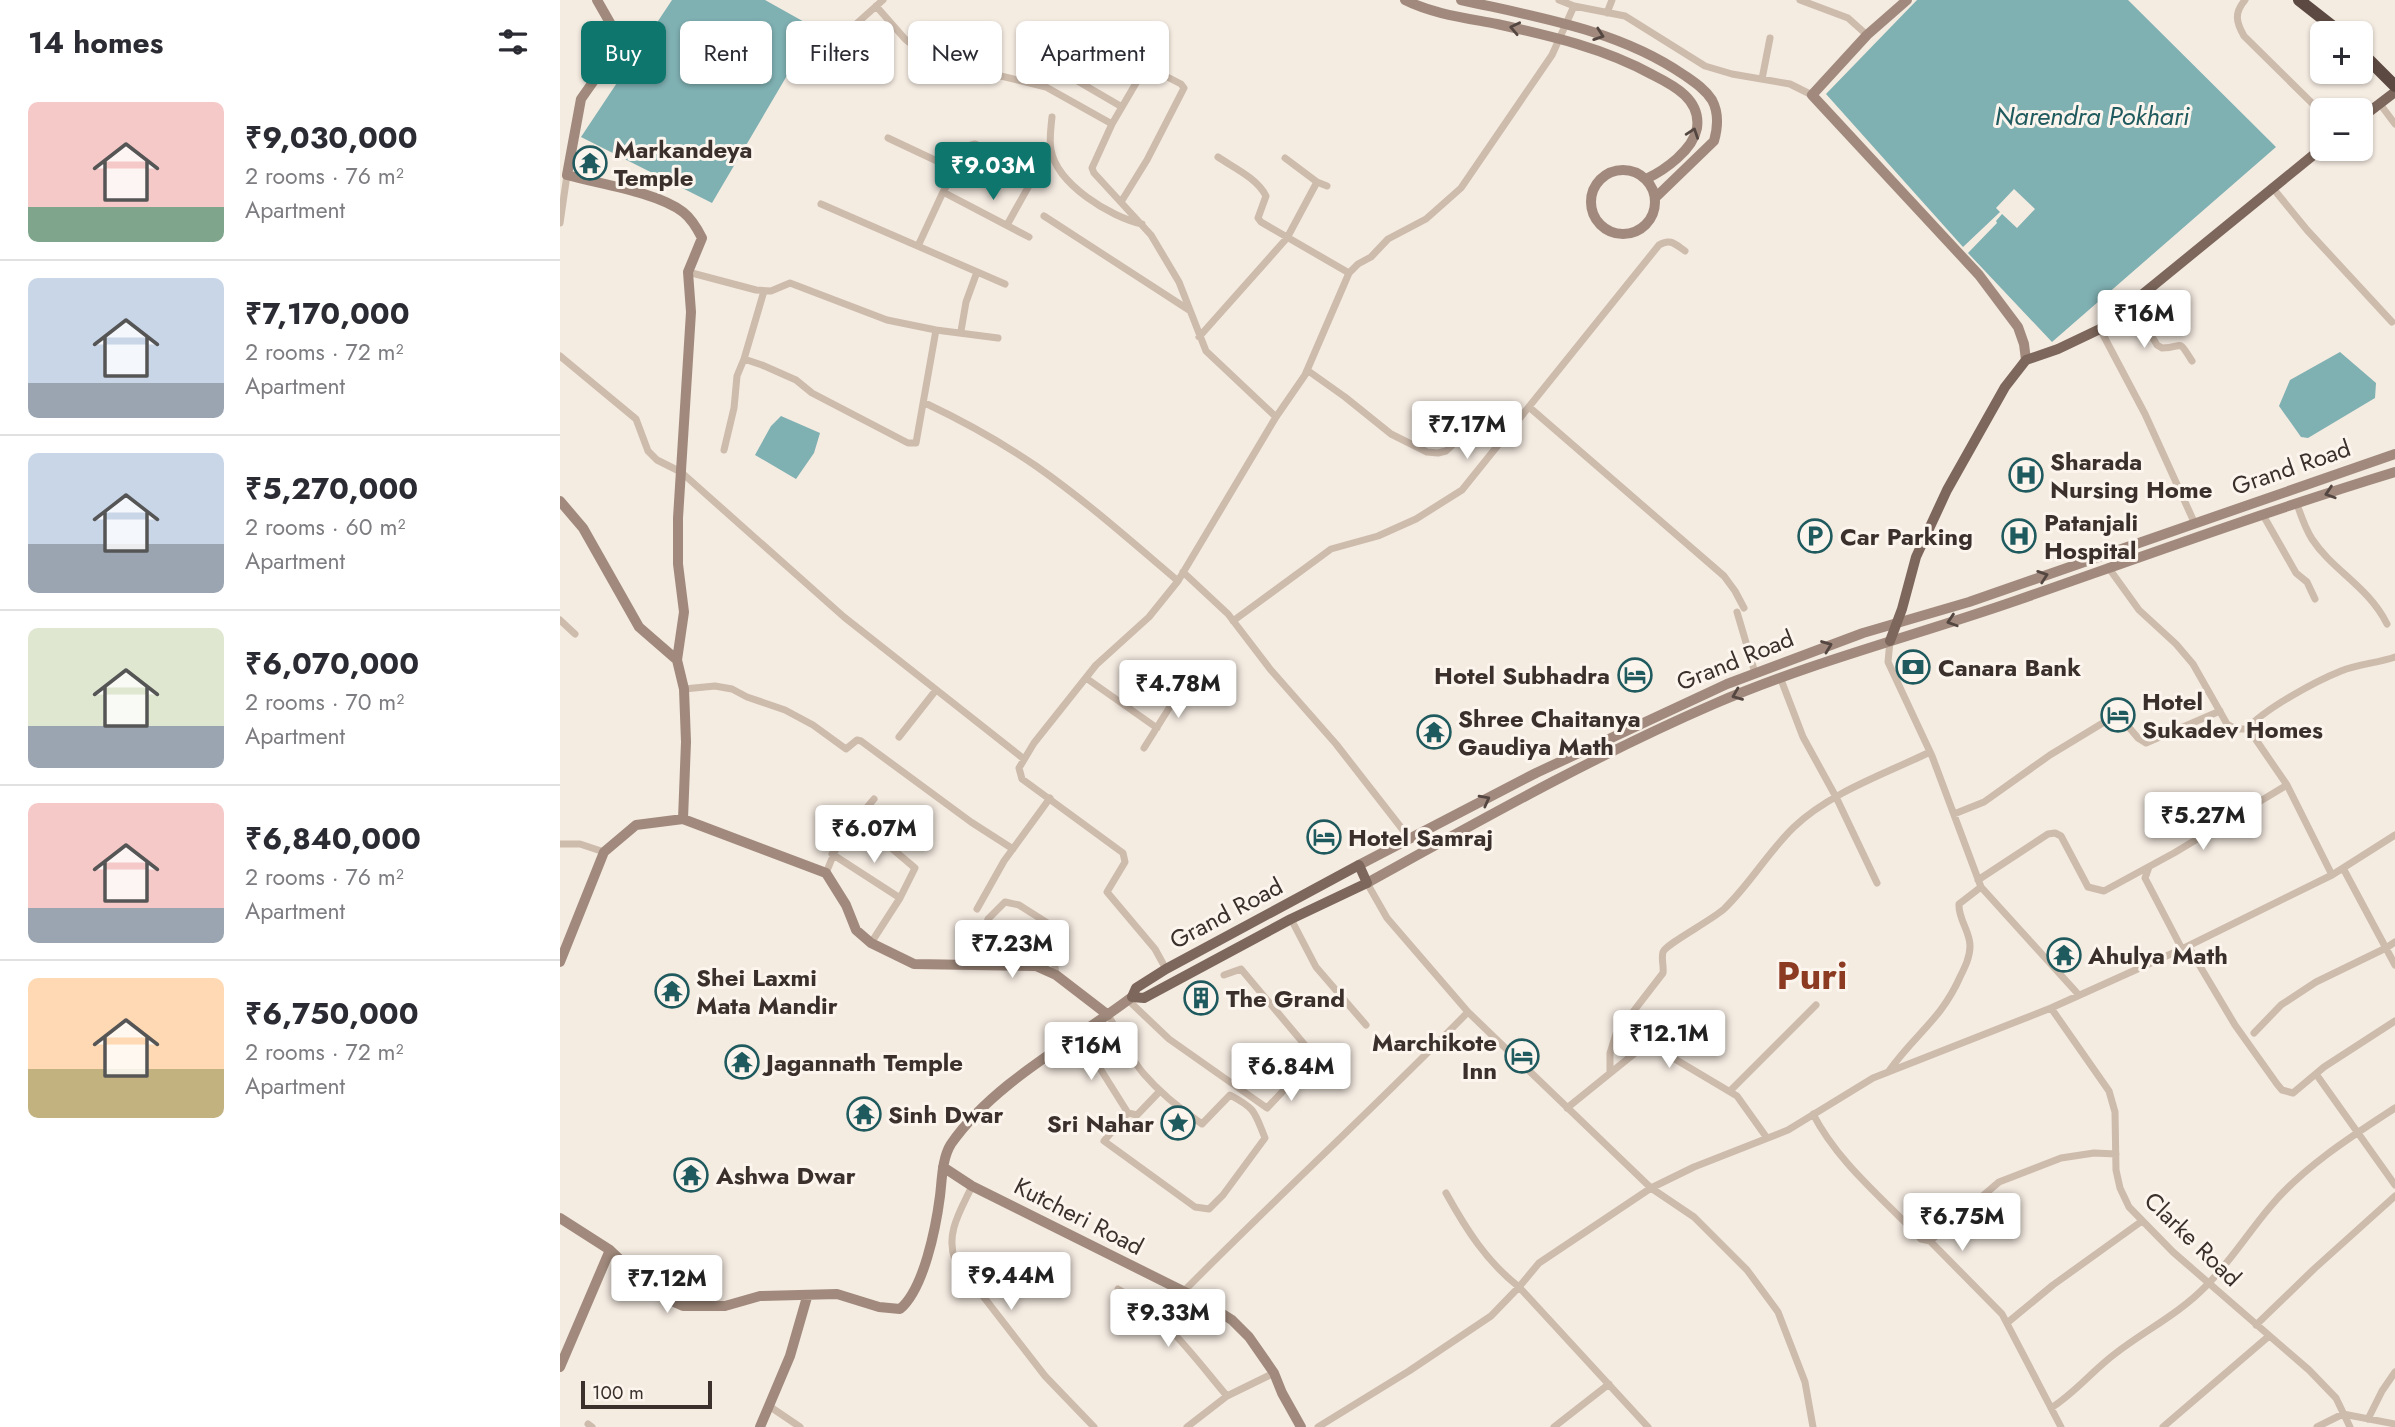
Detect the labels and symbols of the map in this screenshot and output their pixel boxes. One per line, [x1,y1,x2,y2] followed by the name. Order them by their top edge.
[1509,22,1521,37] one-way arrow
[1592,27,1604,41] one-way arrow
[1995,97,2190,135] water label: Narendra Pokhari
[1685,128,1699,140] one-way arrow
[614,132,752,195] place label: Markandeya Temple
[936,142,1050,202] pin: ₹9.03M
[571,144,609,182] temple icon: Markandeya Temple
[2103,290,2185,350] pin: ₹16M
[1410,402,1524,461] pin: ₹7.17M
[2227,430,2355,504] street label: Grand Road
[2050,444,2212,507] place label: Sharada Nursing Home
[2007,456,2045,494] hospital icon: Sharada Nursing Home
[2324,485,2337,499] one-way arrow
[2044,505,2138,568] place label: Patanjali Hospital
[1796,517,1834,555] parking icon: Car Parking
[2000,517,2038,555] hospital icon: Patanjali Hospital
[1840,519,1973,554] place label: Car Parking
[2036,570,2049,584] one-way arrow
[1947,613,1959,627] one-way arrow
[1671,621,1799,699] street label: Grand Road
[1820,640,1832,654] one-way arrow
[1894,648,1932,686] bank icon: Canara Bank
[1938,650,2081,685] place label: Canara Bank
[1616,656,1654,694] hotel icon: Hotel Subhadra
[1434,658,1610,693] place label: Hotel Subhadra
[1121,660,1235,720] pin: ₹4.78M
[2142,684,2323,747] place label: Hotel Sukadev Homes
[1732,686,1744,700] one-way arrow
[2099,696,2137,734] hotel icon: Hotel Sukadev Homes
[1458,701,1641,764] place label: Shree Chaitanya Gaudiya Math
[1415,713,1453,751] temple icon: Shree Chaitanya Gaudiya Math
[2146,792,2260,852] pin: ₹5.27M
[1478,795,1491,808] one-way arrow
[817,806,931,865] pin: ₹6.07M
[1305,818,1343,856] hotel icon: Hotel Samraj
[1348,820,1493,855] place label: Hotel Samraj
[1163,869,1289,957] street label: Grand Road
[955,920,1069,980] pin: ₹7.23M
[2045,936,2083,974] temple icon: Ahulya Math
[2087,938,2228,973] place label: Ahulya Math
[1777,948,1847,1003] district label: Puri
[696,960,838,1023] place label: Shei Laxmi Mata Mandir
[653,972,691,1010] temple icon: Shei Laxmi Mata Mandir
[1182,979,1220,1017] building icon: The Grand
[1226,981,1345,1016] place label: The Grand
[1612,1010,1726,1070] pin: ₹12.1M
[1050,1023,1132,1082] pin: ₹16M
[1372,1025,1497,1088] place label: Marchikote Inn
[1503,1037,1541,1075] hotel icon: Marchikote Inn
[723,1043,761,1081] temple icon: Jagannath Temple
[1234,1044,1348,1103] pin: ₹6.84M
[762,1045,963,1080] place label: Jagannath Temple
[845,1095,883,1133] temple icon: Sinh Dwar
[888,1097,1003,1132] place label: Sinh Dwar
[1159,1104,1197,1142] place icon: Sri Nahar
[1047,1106,1154,1141] place label: Sri Nahar
[672,1156,710,1194] temple icon: Ashwa Dwar
[715,1158,856,1193] place label: Ashwa Dwar
[1008,1168,1150,1264] street label: Kutcheri Road
[2137,1184,2249,1294] street label: Clarke Road
[1905,1194,2019,1253] pin: ₹6.75M
[954,1252,1068,1312] pin: ₹9.44M
[610,1256,724,1315] pin: ₹7.12M
[1111,1290,1225,1349] pin: ₹9.33M
[581,1378,712,1410] scale bar

